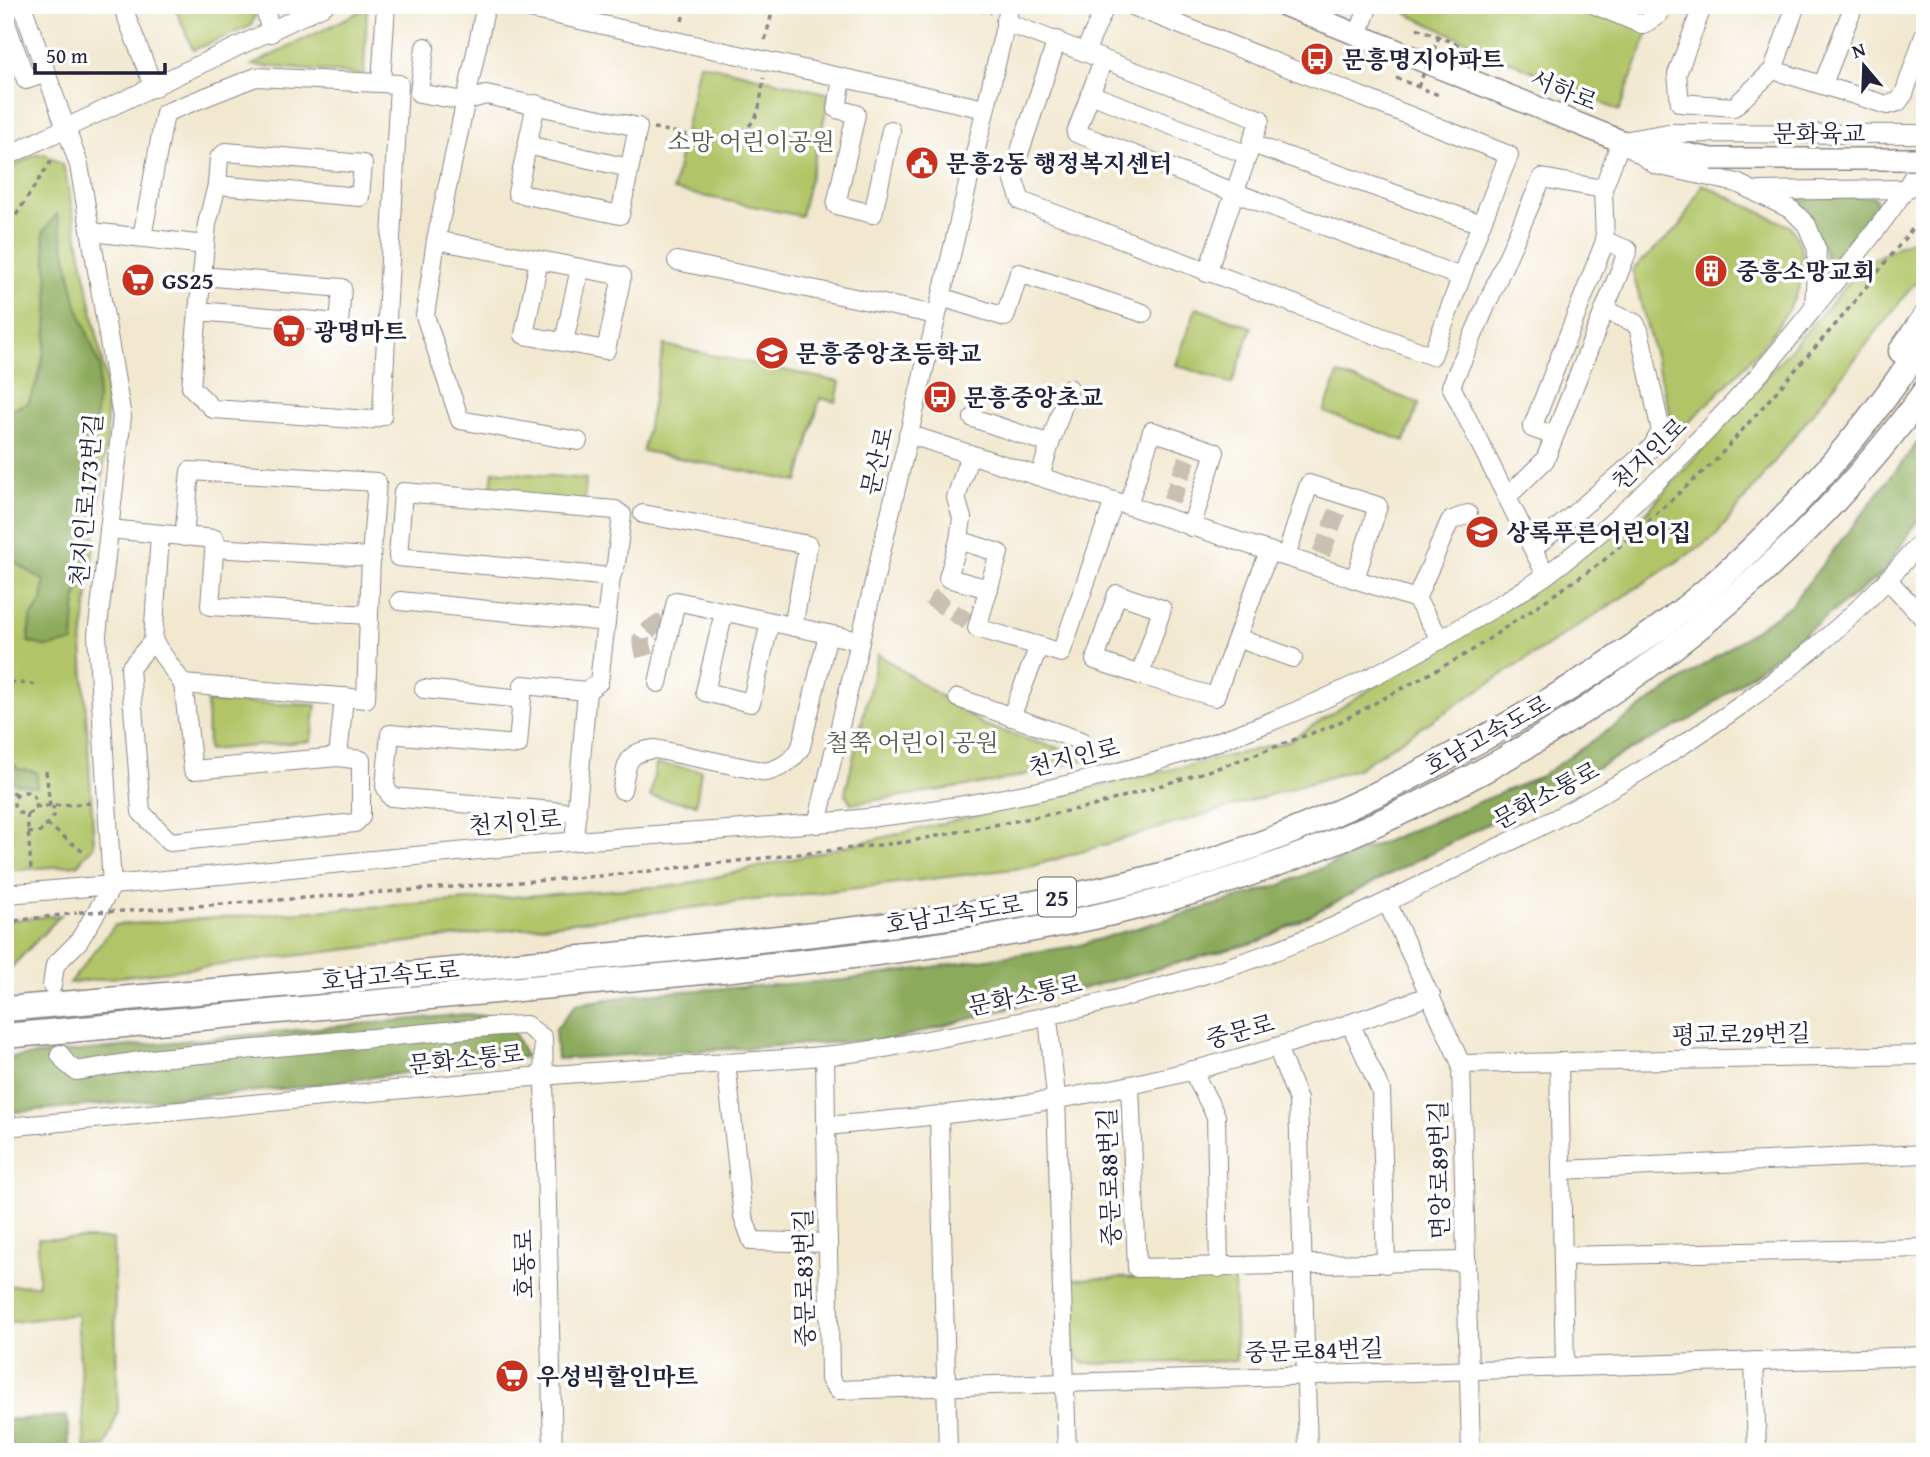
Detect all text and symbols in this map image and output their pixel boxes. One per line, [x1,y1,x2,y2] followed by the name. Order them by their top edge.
[35,32,164,76] scale bar
[1828,32,1898,102] north arrow
[1848,35,1869,65] text: N
[46,40,88,71] text: 50 m
[1298,40,1336,78] bus stop icon: 문흥명지아파트
[1342,42,1504,77] place label: 문흥명지아파트
[1525,61,1603,119] street label: 서하로
[1773,116,1865,151] street label: 문화육교
[667,124,835,159] park label: 소망 어린이공원
[903,144,941,182] public building icon: 문흥2동 행정복지센터
[946,146,1172,181] place label: 문흥2동 행정복지센터
[1692,252,1730,290] building icon: 중흥소망교회
[1736,254,1875,289] place label: 중흥소망교회
[119,261,157,299] supermarket icon: GS25
[162,263,214,298] place label: GS25
[270,312,308,350] supermarket icon: 광명마트
[314,314,407,349] place label: 광명마트
[753,334,791,372] school or university icon: 문흥중앙초등학교
[796,336,981,371] place label: 문흥중앙초등학교
[921,378,959,416] bus stop icon: 문흥중앙초교
[964,380,1103,415] place label: 문흥중앙초교
[1603,409,1695,499] street label: 천지인로
[61,412,111,588] street label: 천지인로173번길
[852,423,902,499] street label: 문산로
[1463,513,1501,551] school or university icon: 상록푸른어린이집
[1506,515,1691,550] place label: 상록푸른어린이집
[1418,686,1556,784] street label: 호남고속도로
[826,725,998,760] park label: 철쭉 어린이 공원
[1025,729,1123,785] street label: 천지인로
[1487,752,1605,838] street label: 문화소통로
[467,801,563,843] street label: 천지인로
[1038,877,1076,916] road number: 25
[883,886,1025,942] street label: 호남고속도로
[319,952,461,998] street label: 호남고속도로
[965,966,1085,1024] street label: 문화소통로
[1202,1005,1278,1057] street label: 중문로
[1671,1015,1811,1053] street label: 평교로29번길
[407,1036,525,1082] street label: 문화소통로
[1420,1100,1458,1240] street label: 면앙로89번길
[1089,1107,1129,1247] street label: 중문로88번길
[785,1208,823,1348] street label: 중문로83번길
[506,1229,542,1299] street label: 호동로
[1244,1330,1384,1370] street label: 중문로84번길
[493,1357,531,1395] supermarket icon: 우성빅할인마트
[536,1359,698,1394] place label: 우성빅할인마트

